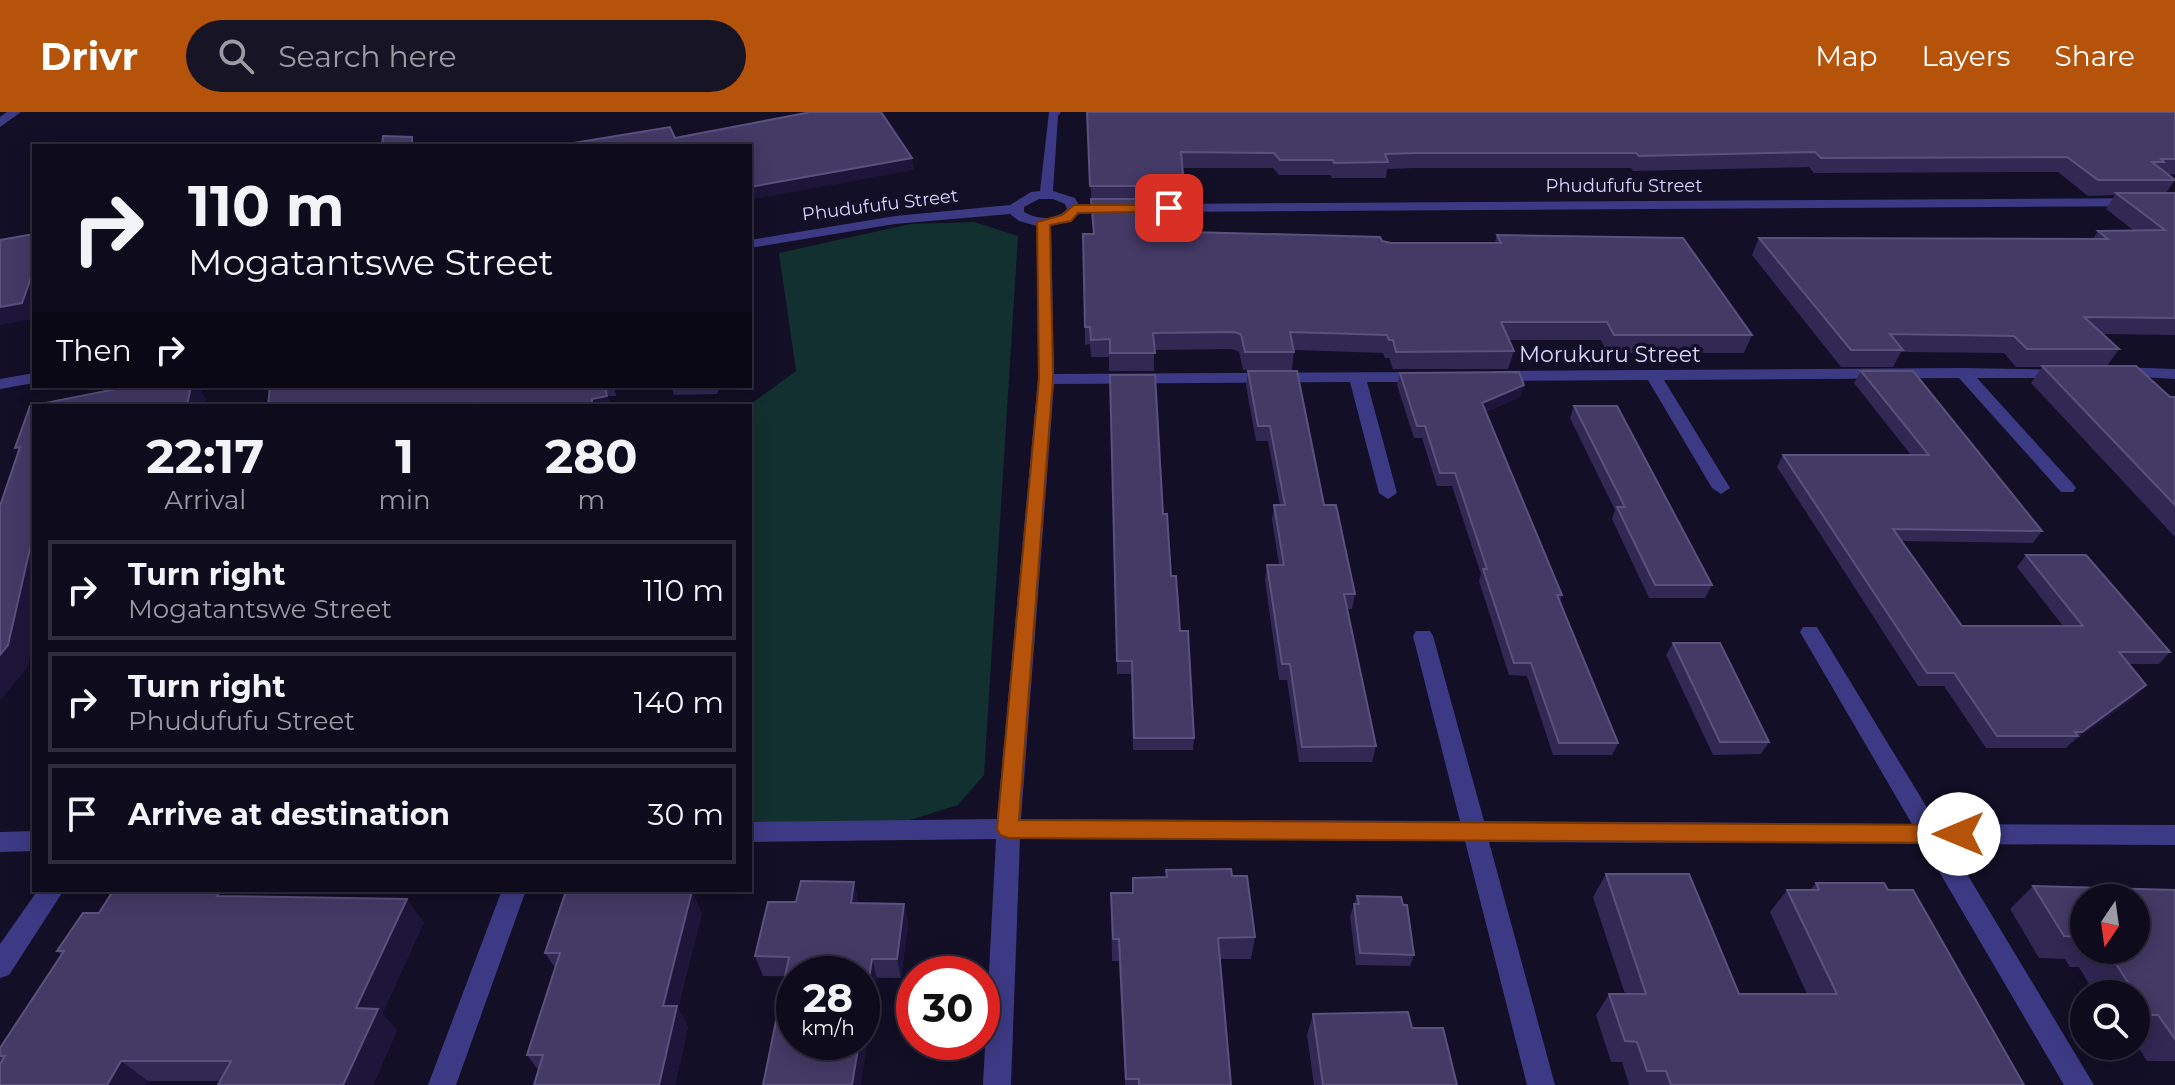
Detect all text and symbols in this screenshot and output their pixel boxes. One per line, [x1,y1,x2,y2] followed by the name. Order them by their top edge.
[186,20,746,92] search box
[40,33,138,80] text: Drivr
[214,34,258,78] icon: search
[278,38,457,75] text: Search here
[1815,39,1878,73] text: Map
[1922,39,2011,73] text: Layers
[2055,39,2135,73] text: Share
[188,172,345,240] text: 110 m
[1135,174,1203,242] pin
[1545,175,1703,197] street label: Phudufufu Street
[56,176,160,280] icon: right
[801,185,959,225] street label: Phudufufu Street
[1147,186,1191,230] icon: arrive
[188,240,553,284] text: Mogatantswe Street
[148,328,192,372] icon: right
[56,332,132,369] text: Then
[1519,341,1701,368] street label: Morukuru Street
[146,427,264,485] text: 22:17
[395,427,414,485] text: 1
[545,427,638,485] text: 280
[164,484,246,516] text: Arrival
[379,484,431,516] text: min
[578,484,605,516] text: m
[128,556,285,593] text: Turn right
[60,568,104,612] icon: right
[643,572,724,609] text: 110 m
[128,593,392,625] text: Mogatantswe Street
[128,668,285,705] text: Turn right
[60,680,104,724] icon: right
[634,684,724,721] text: 140 m
[128,705,355,737] text: Phudufufu Street
[60,792,104,836] icon: arrive
[1917,792,2001,876] position arrow
[128,796,450,833] text: Arrive at destination
[648,796,724,833] text: 30 m
[2070,884,2150,964] north arrow
[2070,884,2150,1060] map controls
[896,956,1000,1060] speed limit sign: 30
[803,973,853,1022] text: 28
[2070,980,2150,1060] button: search
[801,1016,855,1040] text: km/h

